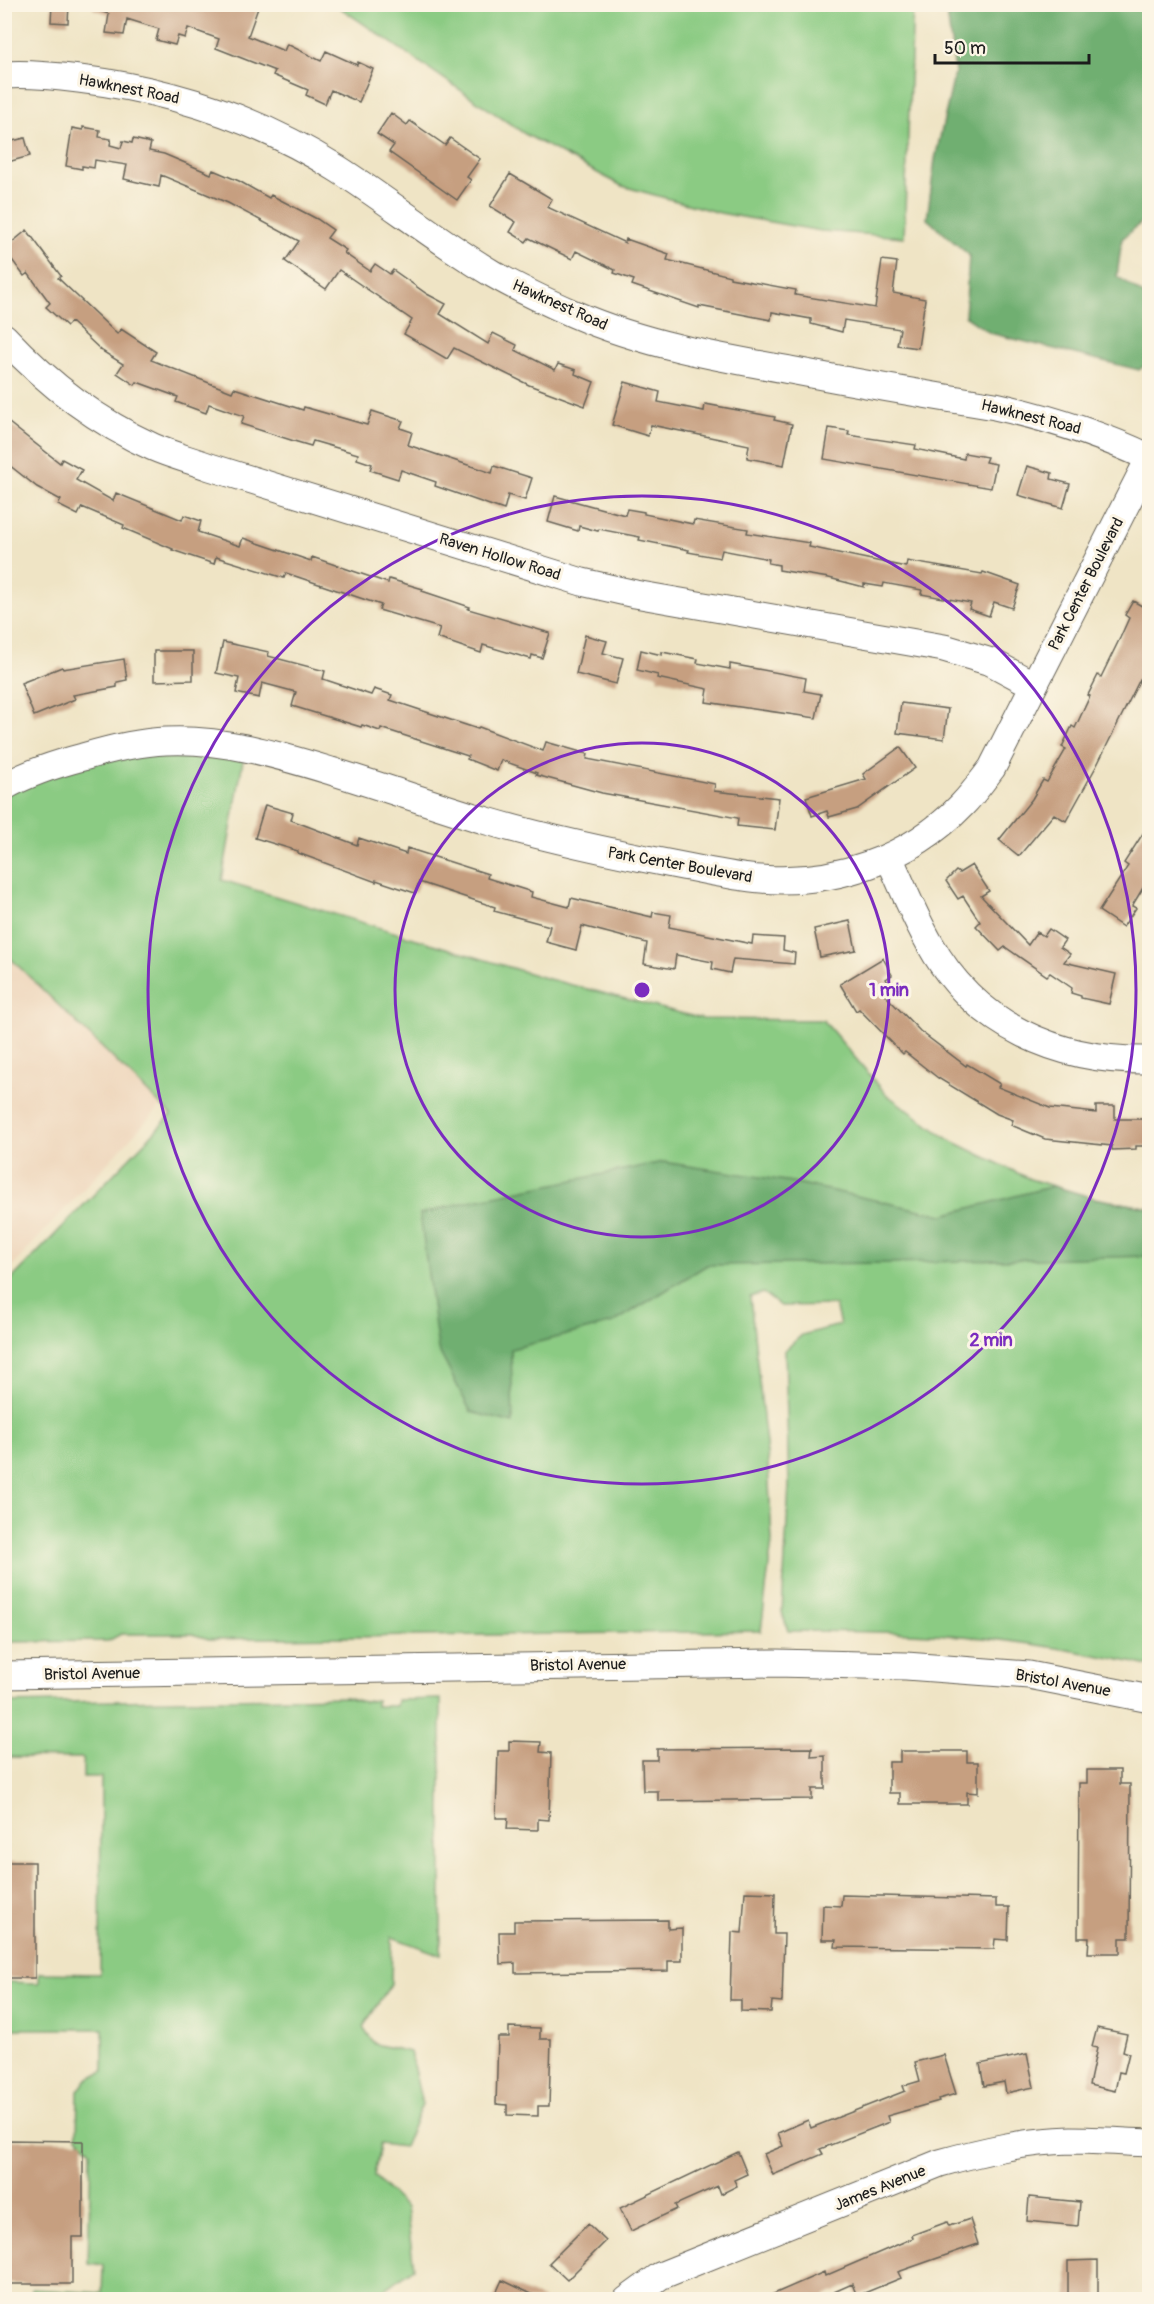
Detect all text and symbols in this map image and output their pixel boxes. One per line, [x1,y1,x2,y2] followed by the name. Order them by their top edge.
[935,27,1090,65] scale bar
[944,37,986,60] text: 50 m
[77,69,181,109] street label: Hawknest Road
[509,275,611,335] street label: Hawknest Road
[979,395,1083,439] street label: Hawknest Road
[1044,514,1128,654] street label: Park Center Boulevard
[437,529,563,585] street label: Raven Hollow Road
[606,842,754,888] street label: Park Center Boulevard
[869,979,909,1002] text: 1 min
[632,980,652,1000] centre of rings
[969,1329,1013,1352] text: 2 min
[530,1654,626,1676] street label: Bristol Avenue
[44,1663,140,1685] street label: Bristol Avenue
[1014,1665,1112,1701] street label: Bristol Avenue
[831,2161,929,2215] street label: James Avenue

